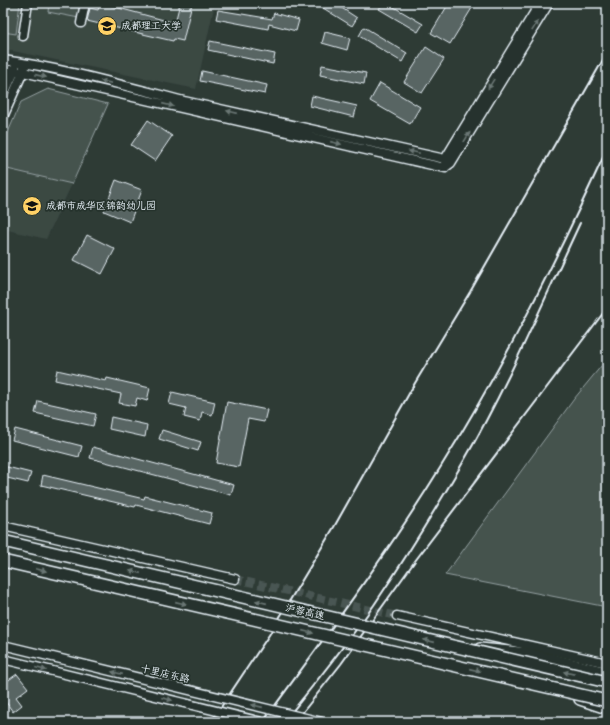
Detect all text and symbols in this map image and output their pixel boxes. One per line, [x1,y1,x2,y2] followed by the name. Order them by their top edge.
[96,15,118,37] school or university icon: 成都理工大学
[121,20,181,32] place label: 成都理工大学
[531,21,539,31] one-way arrow
[35,73,47,79] one-way arrow
[100,78,112,84] one-way arrow
[487,79,495,89] one-way arrow
[162,102,174,108] one-way arrow
[226,109,238,115] one-way arrow
[463,132,471,142] one-way arrow
[330,141,342,147] one-way arrow
[408,149,420,155] one-way arrow
[21,195,43,217] school or university icon: 成都市成华区锦韵幼儿园
[46,200,156,212] place label: 成都市成华区锦韵幼儿园
[35,567,47,573] one-way arrow
[128,569,141,575] one-way arrow
[255,599,267,605] one-way arrow
[175,600,187,606] one-way arrow
[284,602,326,622] street label: 沪蓉高速
[302,630,314,636] one-way arrow
[422,638,435,644] one-way arrow
[139,663,191,685] street label: 十里店东路
[35,666,47,672] one-way arrow
[469,668,482,674] one-way arrow
[110,669,123,675] one-way arrow
[563,670,575,676] one-way arrow
[161,696,173,702] one-way arrow
[250,703,263,709] one-way arrow

